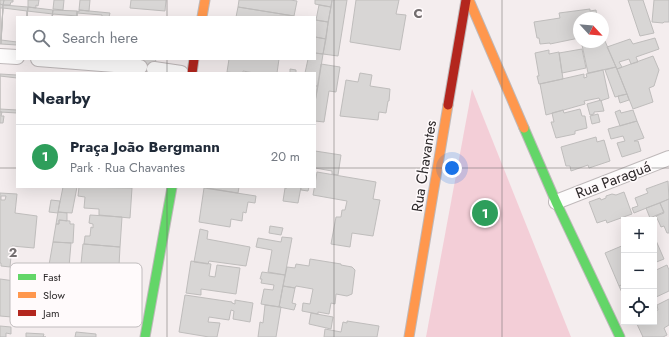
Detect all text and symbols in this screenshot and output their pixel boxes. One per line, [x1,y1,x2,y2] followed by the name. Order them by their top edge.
[413,4,423,23] text: C
[573,12,609,48] north arrow
[16,16,316,60] search box
[30,27,52,49] icon: search
[62,27,138,49] text: Search here
[32,86,90,110] text: Nearby
[406,119,442,213] street label: Rua Chavantes
[70,136,220,158] text: Praça João Bergmann
[42,147,48,166] text: 1
[271,147,300,166] text: 20 m
[572,156,654,204] street label: Rua Paraguá
[70,158,185,177] text: Park · Rua Chavantes
[442,158,462,178] your location
[472,198,498,228] pin: 1
[621,217,657,325] map controls
[621,217,657,253] button: +
[9,243,17,262] text: 2
[621,253,657,289] button: −
[10,263,142,327] legend
[43,269,61,285] text: Fast
[43,287,65,303] text: Slow
[621,289,657,325] button: locate
[41,305,60,321] text: Jam

